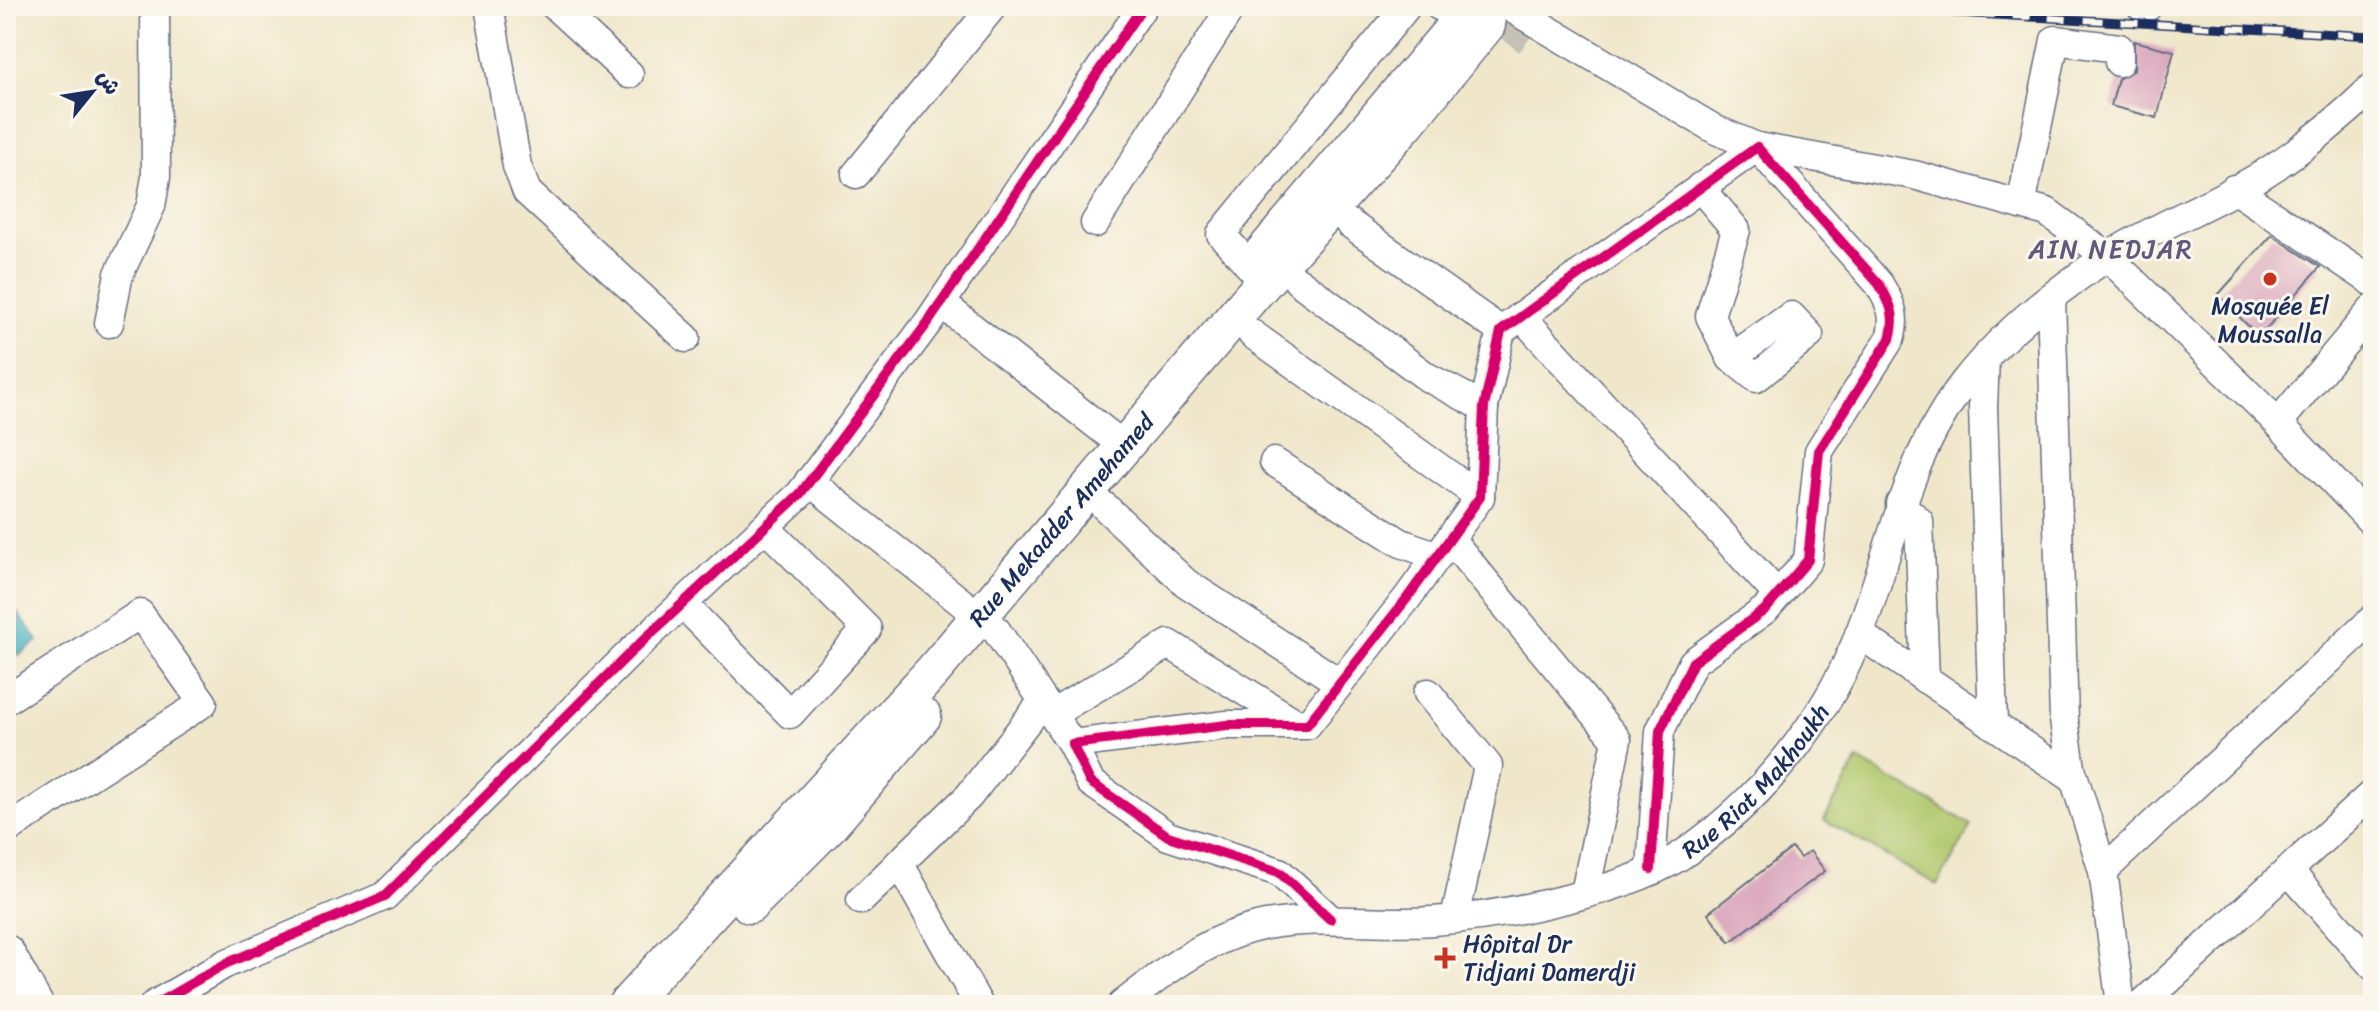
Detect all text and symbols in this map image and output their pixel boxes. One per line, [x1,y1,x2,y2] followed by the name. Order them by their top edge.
[52,52,132,132] north arrow
[86,62,132,102] text: ش
[2027,226,2194,272] district label: AIN NEDJAR
[2261,270,2279,288] marker: Mosquée El Moussalla
[2211,285,2330,355] place label: Mosquée El Moussalla
[958,402,1166,637] street label: Rue Mekadder Amehamed
[1672,695,1841,870] street label: Rue Riat Makhoukh
[1463,923,1636,993] place label: Hôpital Dr Tidjani Damerdji
[1434,947,1456,969] marker: Hôpital Dr Tidjani Damerdji

